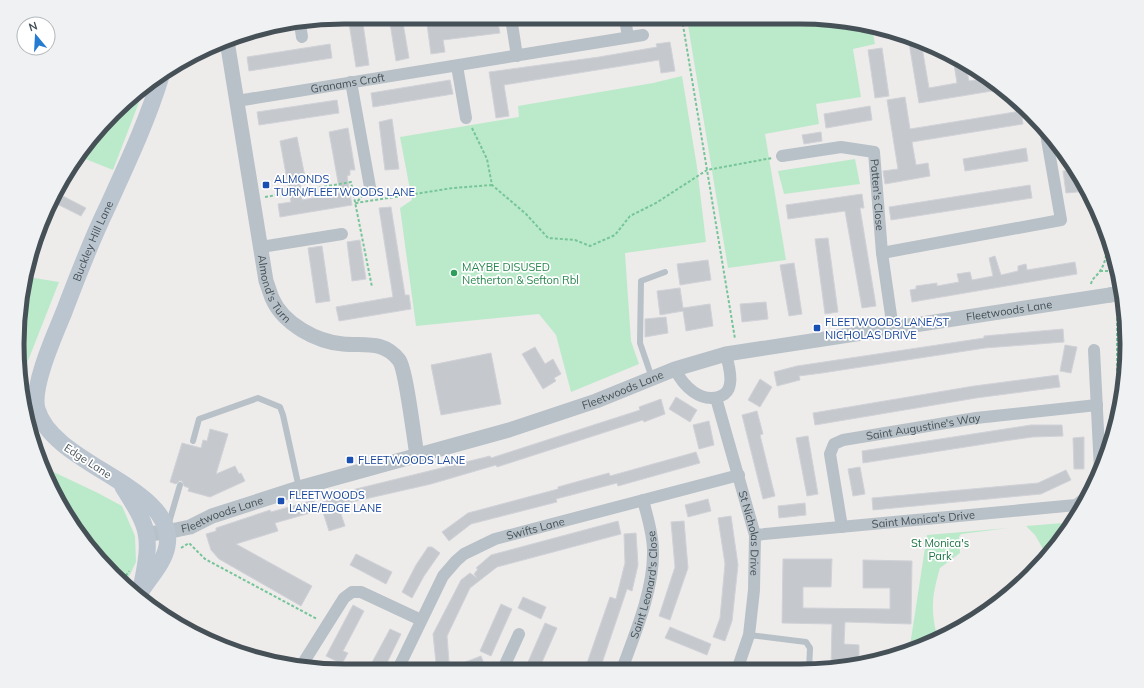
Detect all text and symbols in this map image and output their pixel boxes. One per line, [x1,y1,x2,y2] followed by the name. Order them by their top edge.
[16,16,56,56] north arrow
[27,19,39,34] text: N
[310,70,386,96] street label: Granams Croft
[868,158,887,231] street label: Patten's Close
[274,172,415,199] place label: ALMONDS TURN/FLEETWOODS LANE
[261,180,271,190] marker: ALMONDS TURN/FLEETWOODS LANE
[69,198,116,283] street label: Buckley Hill Lane
[255,254,294,326] street label: Almond's Turn
[462,260,579,287] place label: MAYBE DISUSED Netherton & Sefton Rbl
[449,268,459,278] marker: MAYBE DISUSED Netherton & Sefton Rbl
[965,297,1053,324] street label: Fleetwoods Lane
[825,315,949,342] place label: FLEETWOODS LANE/ST NICHOLAS DRIVE
[812,323,822,333] marker: FLEETWOODS LANE/ST NICHOLAS DRIVE
[580,367,666,412] street label: Fleetwoods Lane
[865,411,981,443] street label: Saint Augustine's Way
[62,441,114,481] street label: Edge Lane
[358,453,465,467] place label: FLEETWOODS LANE
[345,455,355,465] marker: FLEETWOODS LANE
[289,488,382,515] place label: FLEETWOODS LANE/EDGE LANE
[736,489,762,576] street label: St Nicholas Drive
[180,493,265,536] street label: Fleetwoods Lane
[276,496,286,506] marker: FLEETWOODS LANE/EDGE LANE
[871,507,975,531] street label: Saint Monica's Drive
[505,514,566,543] street label: Swifts Lane
[627,530,660,640] street label: Saint Leonard's Close
[911,536,969,563] park label: St Monica's Park

